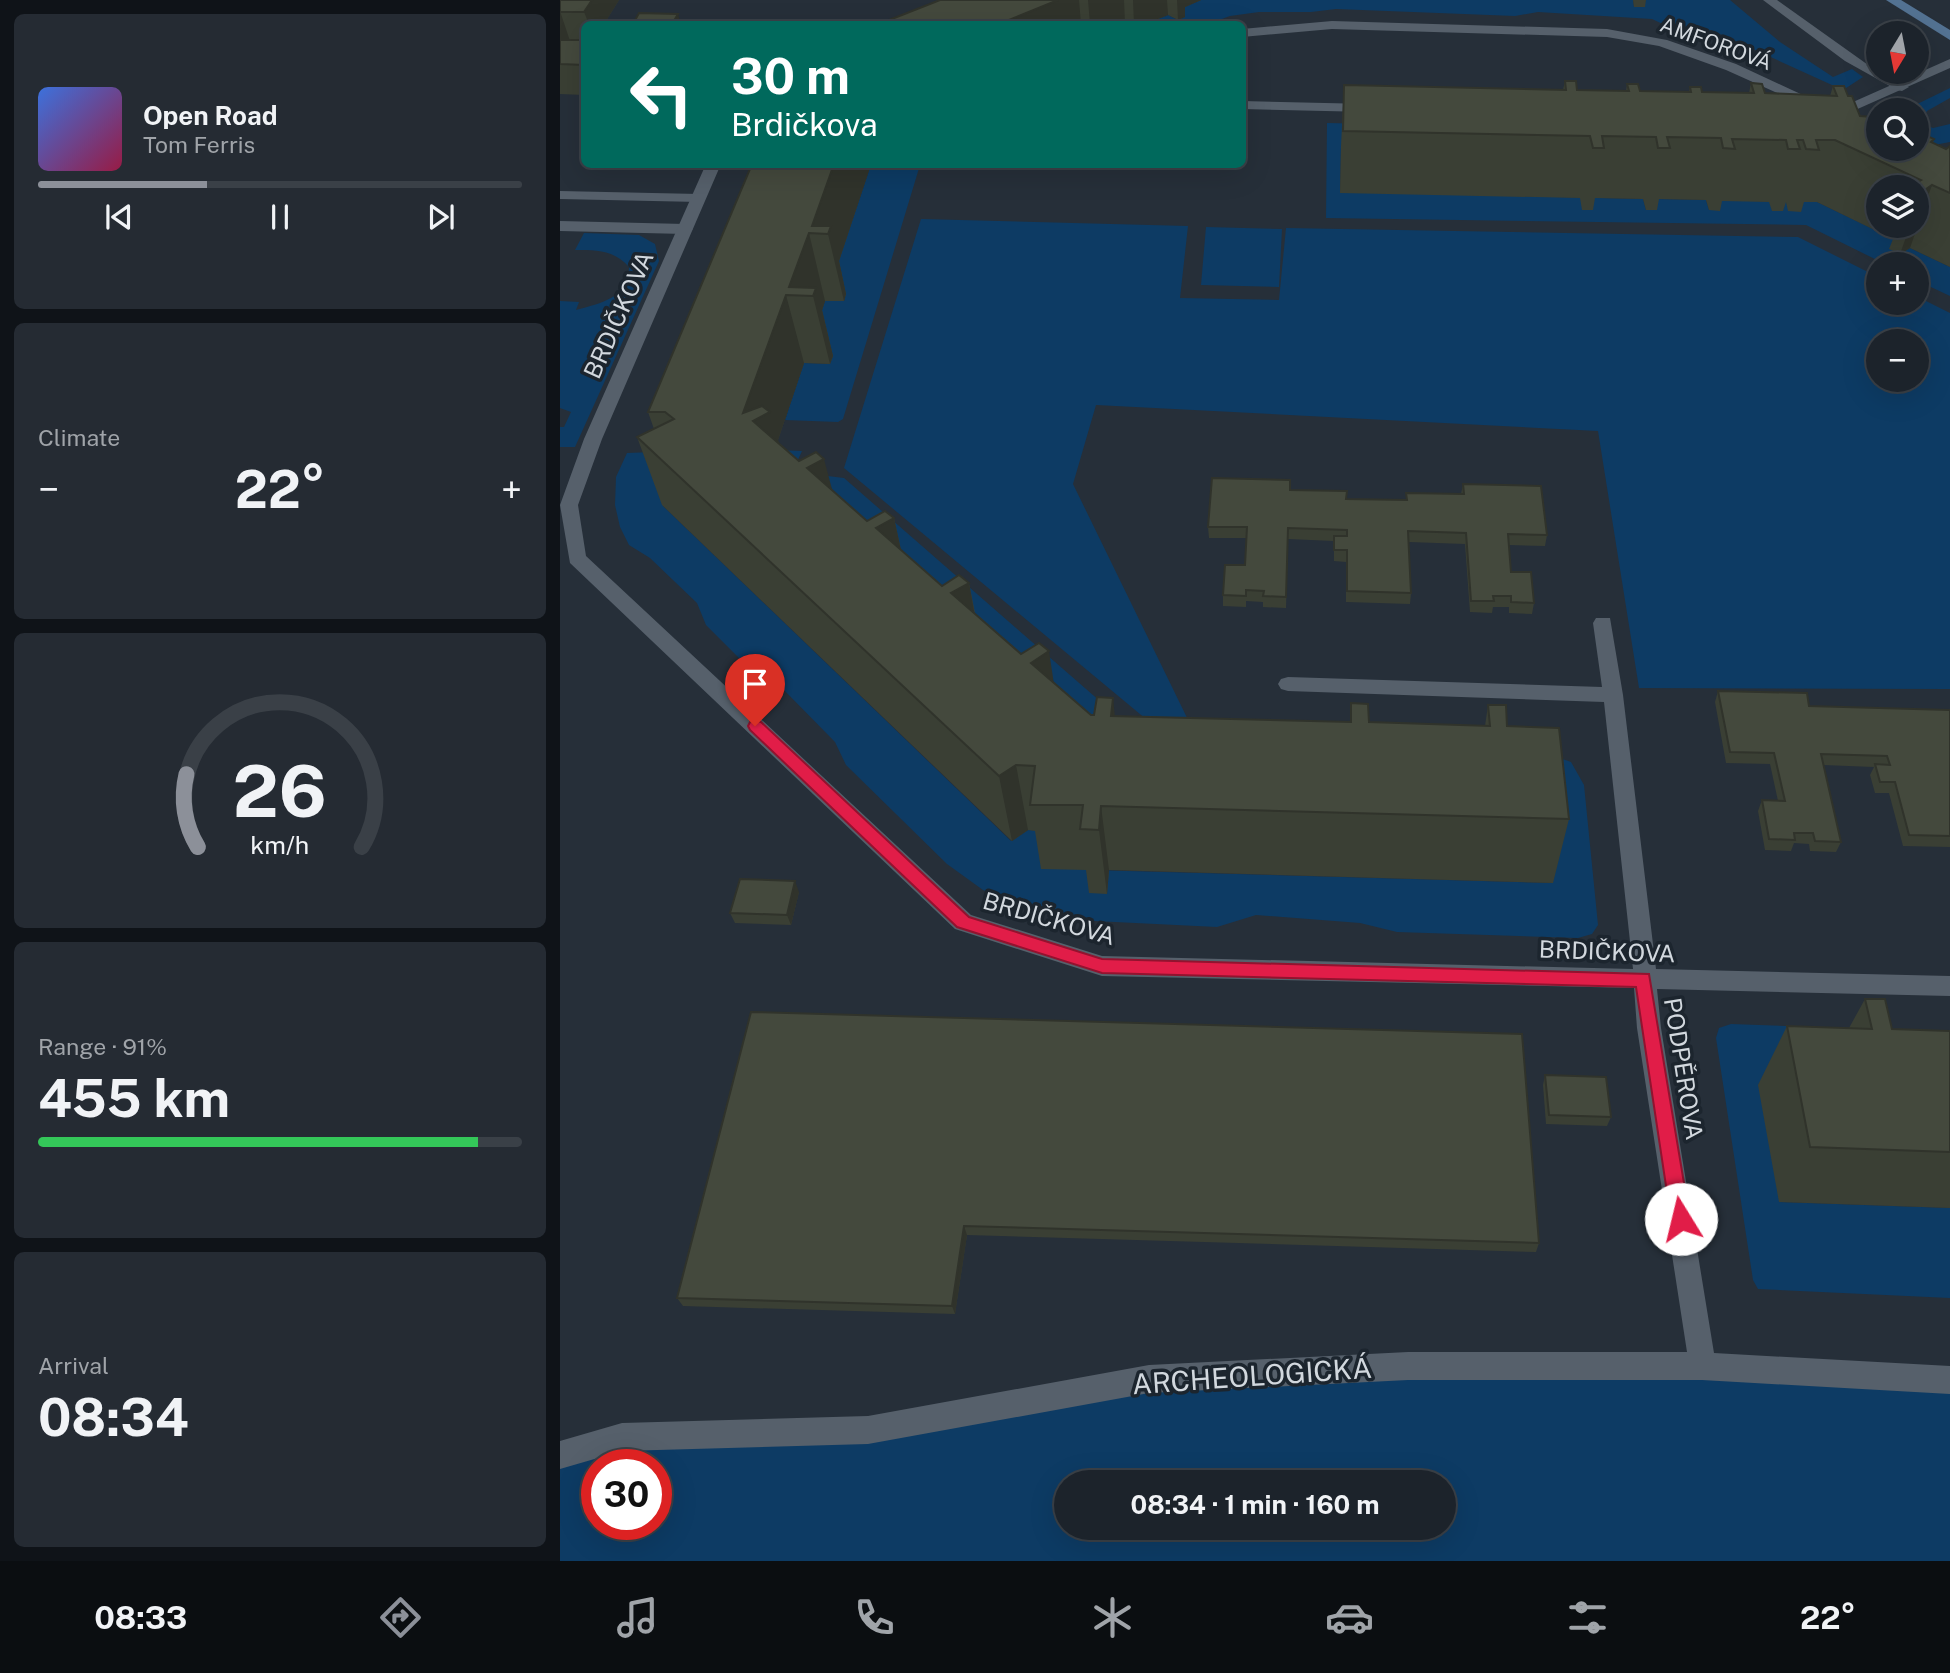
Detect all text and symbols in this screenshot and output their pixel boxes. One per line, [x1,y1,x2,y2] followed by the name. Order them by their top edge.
[1657,12,1776,75] street label: AMFOROVÁ
[1866,21,1928,84] north arrow
[1866,21,1929,392] map controls
[731,47,850,105] text: 30 m
[616,49,707,140] icon: left
[1866,98,1929,161] button: search
[143,100,278,131] text: Open Road
[731,106,878,143] text: Brdičkova
[143,131,255,158] text: Tom Ferris
[1866,175,1929,238] button: layers
[100,198,138,236] icon: previous
[261,198,299,236] icon: pause
[422,198,460,236] icon: next
[578,247,659,383] street label: BRDIČKOVA
[1866,252,1929,315] button: +
[1866,329,1929,392] button: −
[38,424,120,451] text: Climate
[235,459,325,520] text: 22°
[38,467,59,512] text: −
[501,467,522,512] text: +
[725,654,785,726] pin
[736,665,774,703] icon: arrive
[233,748,327,833] text: 26
[251,829,309,859] text: km/h
[980,886,1119,950] street label: BRDIČKOVA
[1538,935,1676,967] street label: BRDIČKOVA
[1659,996,1709,1142] street label: PODPĚROVA
[38,1033,167,1060] text: Range · 91%
[38,1068,230,1129] text: 455 km
[1644,1182,1718,1256] position arrow
[1131,1351,1373,1400] street label: ARCHEOLOGICKÁ
[38,1352,109,1379] text: Arrival
[38,1387,189,1448] text: 08:34
[581,1449,672,1540] speed limit sign: 30
[1131,1489,1379,1520] text: 08:34 · 1 min · 160 m
[376,1593,425,1642] icon: directions
[613,1593,662,1642] icon: music
[850,1593,899,1642] icon: phone
[1088,1593,1137,1642] icon: climate
[1325,1593,1374,1642] icon: car
[1563,1593,1612,1642] icon: filters
[94,1599,187,1636] text: 08:33
[1800,1599,1856,1636] text: 22°

